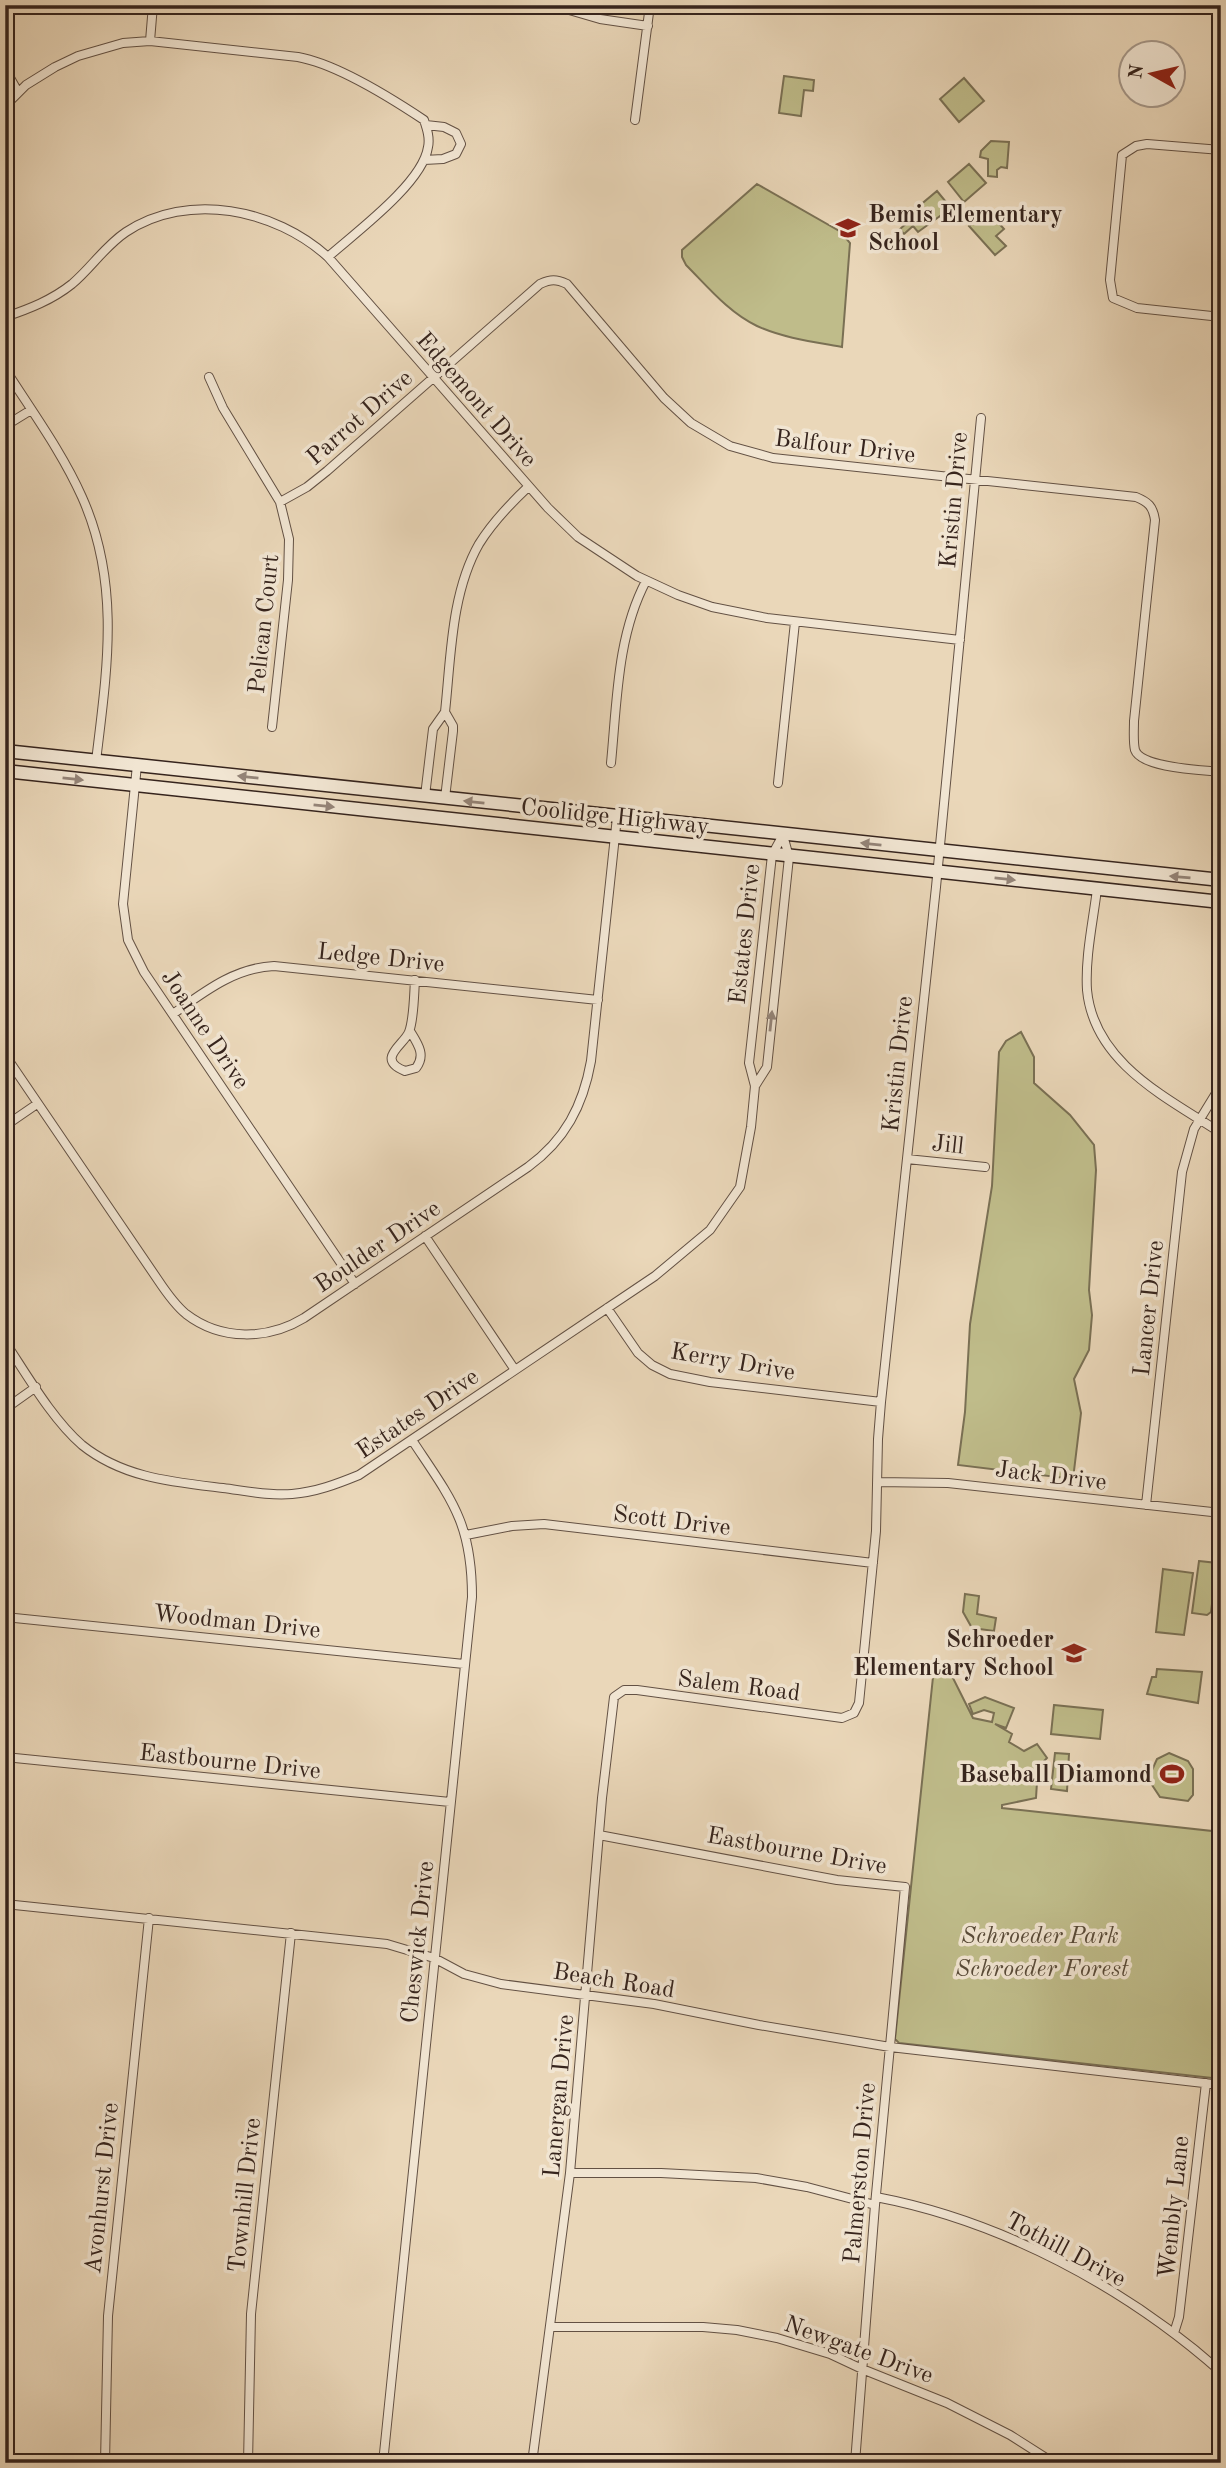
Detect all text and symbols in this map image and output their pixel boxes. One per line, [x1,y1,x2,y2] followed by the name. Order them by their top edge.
[1118,38,1188,108] north arrow
[1127,63,1148,80] text: N
[868,204,1063,256] place label: Bemis Elementary School
[834,214,862,242] school or university icon: Bemis Elementary School
[411,328,540,472] street label: Edgemont Drive
[303,366,418,471] street label: Parrot Drive
[773,427,917,469] street label: Balfour Drive
[937,431,973,570] street label: Kristin Drive
[246,553,284,695] street label: Pelican Court
[237,771,259,782] one-way arrow
[62,773,84,784] one-way arrow
[463,796,485,807] one-way arrow
[519,796,711,840] street label: Coolidge Highway
[313,800,335,811] one-way arrow
[860,839,882,850] one-way arrow
[727,863,765,1006] street label: Estates Drive
[1169,871,1191,882] one-way arrow
[994,874,1016,885] one-way arrow
[316,940,446,978] street label: Ledge Drive
[156,966,253,1094] street label: Joanne Drive
[880,995,918,1134] street label: Kristin Drive
[766,1010,777,1032] one-way arrow
[930,1132,965,1160] street label: Jill
[311,1197,445,1298] street label: Boulder Drive
[1131,1239,1169,1377] street label: Lancer Drive
[669,1340,797,1386] street label: Kerry Drive
[353,1365,483,1464] street label: Estates Drive
[994,1458,1108,1496] street label: Jack Drive
[612,1503,732,1541] street label: Scott Drive
[152,1602,322,1644] street label: Woodman Drive
[853,1629,1054,1681] place label: Schroeder Elementary School
[1060,1639,1088,1667] school or university icon: Schroeder Elementary School
[676,1668,802,1706] street label: Salem Road
[138,1742,322,1784] street label: Eastbourne Drive
[1158,1760,1186,1788] sports icon: Baseball Diamond
[959,1764,1152,1788] place label: Baseball Diamond
[705,1824,889,1880] street label: Eastbourne Drive
[399,1860,439,2025] street label: Cheswick Drive
[961,1925,1119,1949] park label: Schroeder Park
[955,1958,1129,1982] park label: Schroeder Forest
[551,1960,676,2003] street label: Beach Road
[541,2013,579,2179] street label: Lanergan Drive
[841,2082,881,2265] street label: Palmerston Drive
[82,2101,124,2275] street label: Avonhurst Drive
[226,2117,266,2274] street label: Townhill Drive
[1156,2135,1194,2280] street label: Wembly Lane
[1001,2209,1129,2293] street label: Tothill Drive
[781,2313,936,2389] street label: Newgate Drive

